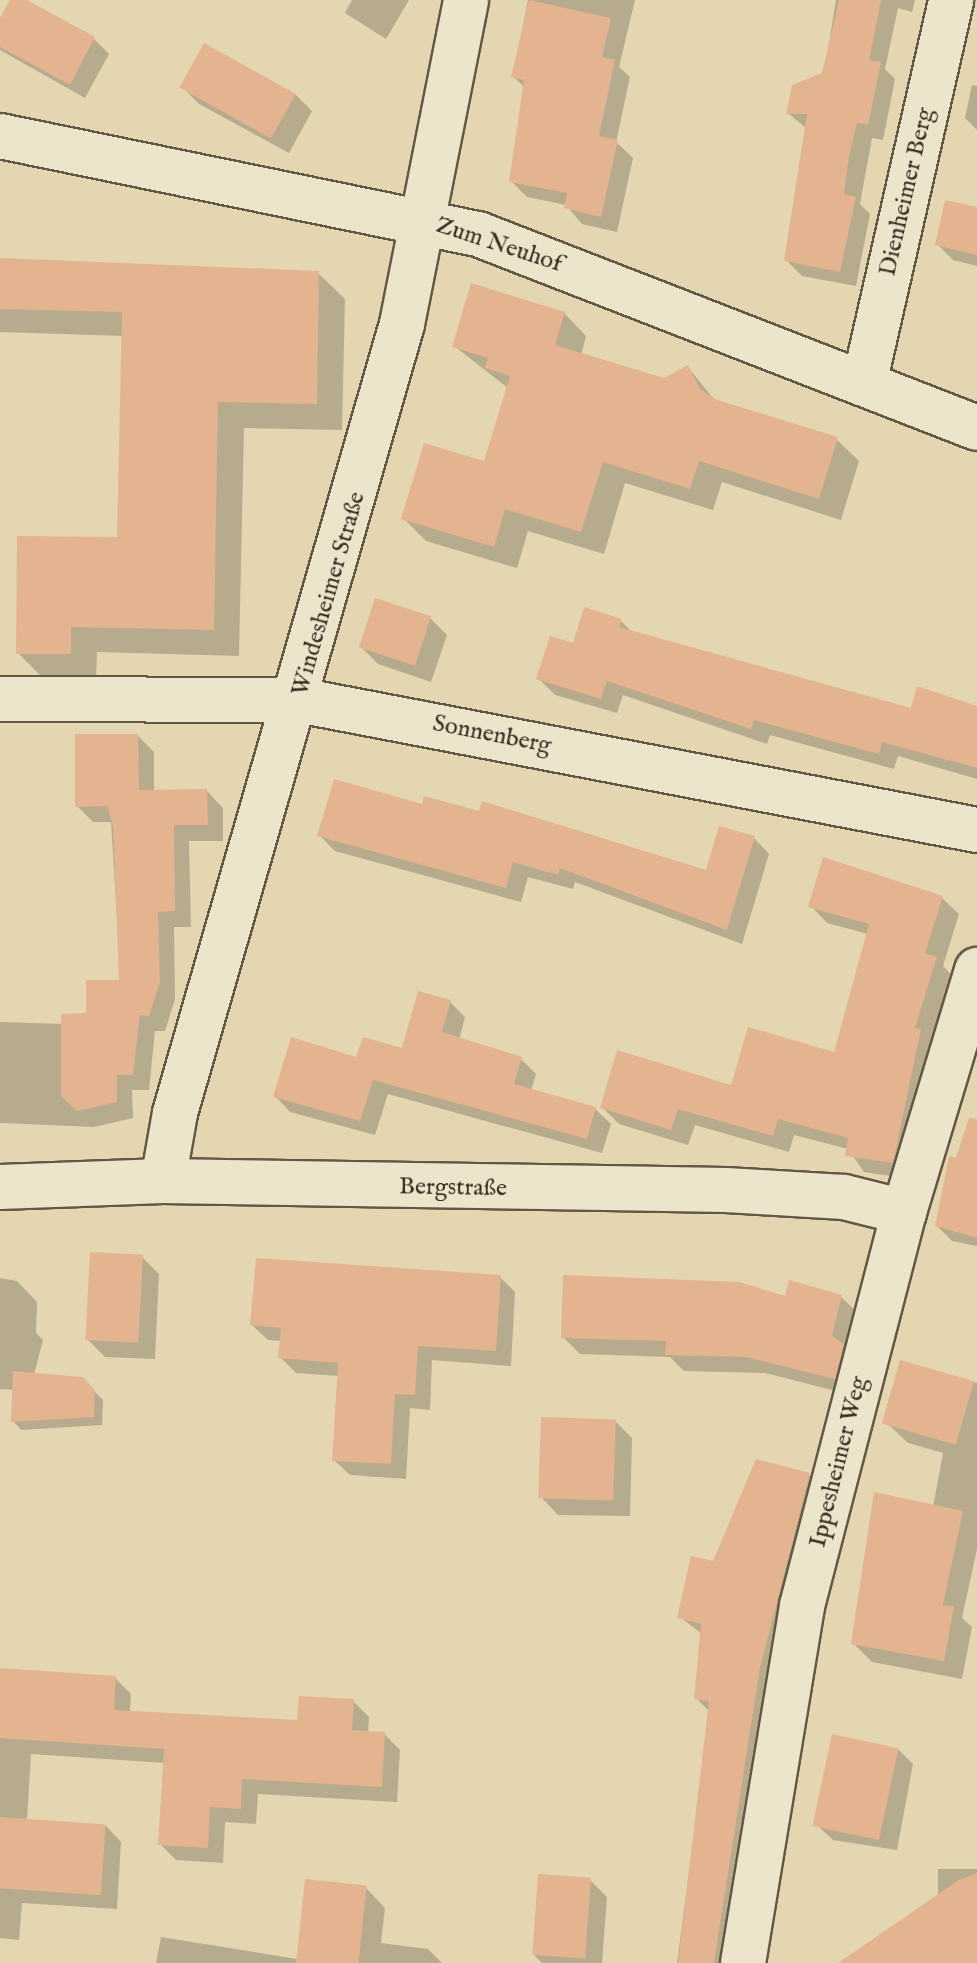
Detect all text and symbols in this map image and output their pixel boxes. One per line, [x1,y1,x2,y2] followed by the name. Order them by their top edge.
[874,105,940,279] street label: Dienheimer Berg
[432,211,566,279] street label: Zum Neuhof
[286,489,372,699] street label: Windesheimer Straße
[430,709,554,761] street label: Sonnenberg
[399,1173,507,1203] street label: Bergstraße
[804,1374,874,1550] street label: Ippesheimer Weg

